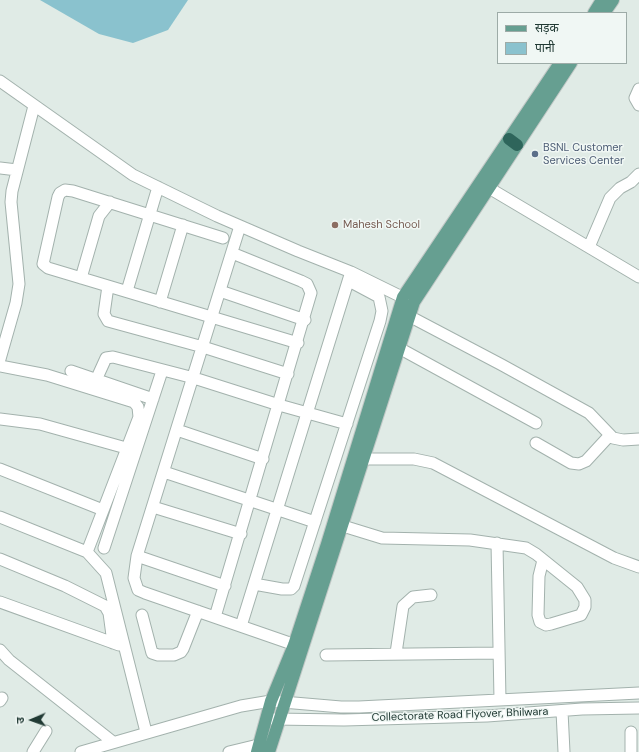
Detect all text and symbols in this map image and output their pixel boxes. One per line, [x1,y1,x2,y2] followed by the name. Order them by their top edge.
[497,12,627,64] legend
[535,20,559,36] text: सड़क
[535,40,555,56] text: पानी
[543,141,624,167] place label: BSNL Customer Services Center
[530,149,540,159] marker: BSNL Customer Services Center
[343,218,420,232] place label: Mahesh School
[330,220,340,230] marker: Mahesh School
[12,700,52,740] north arrow
[371,705,549,725] street label: Collectorate Road Flyover, Bhilwara
[13,717,27,724] text: उ

